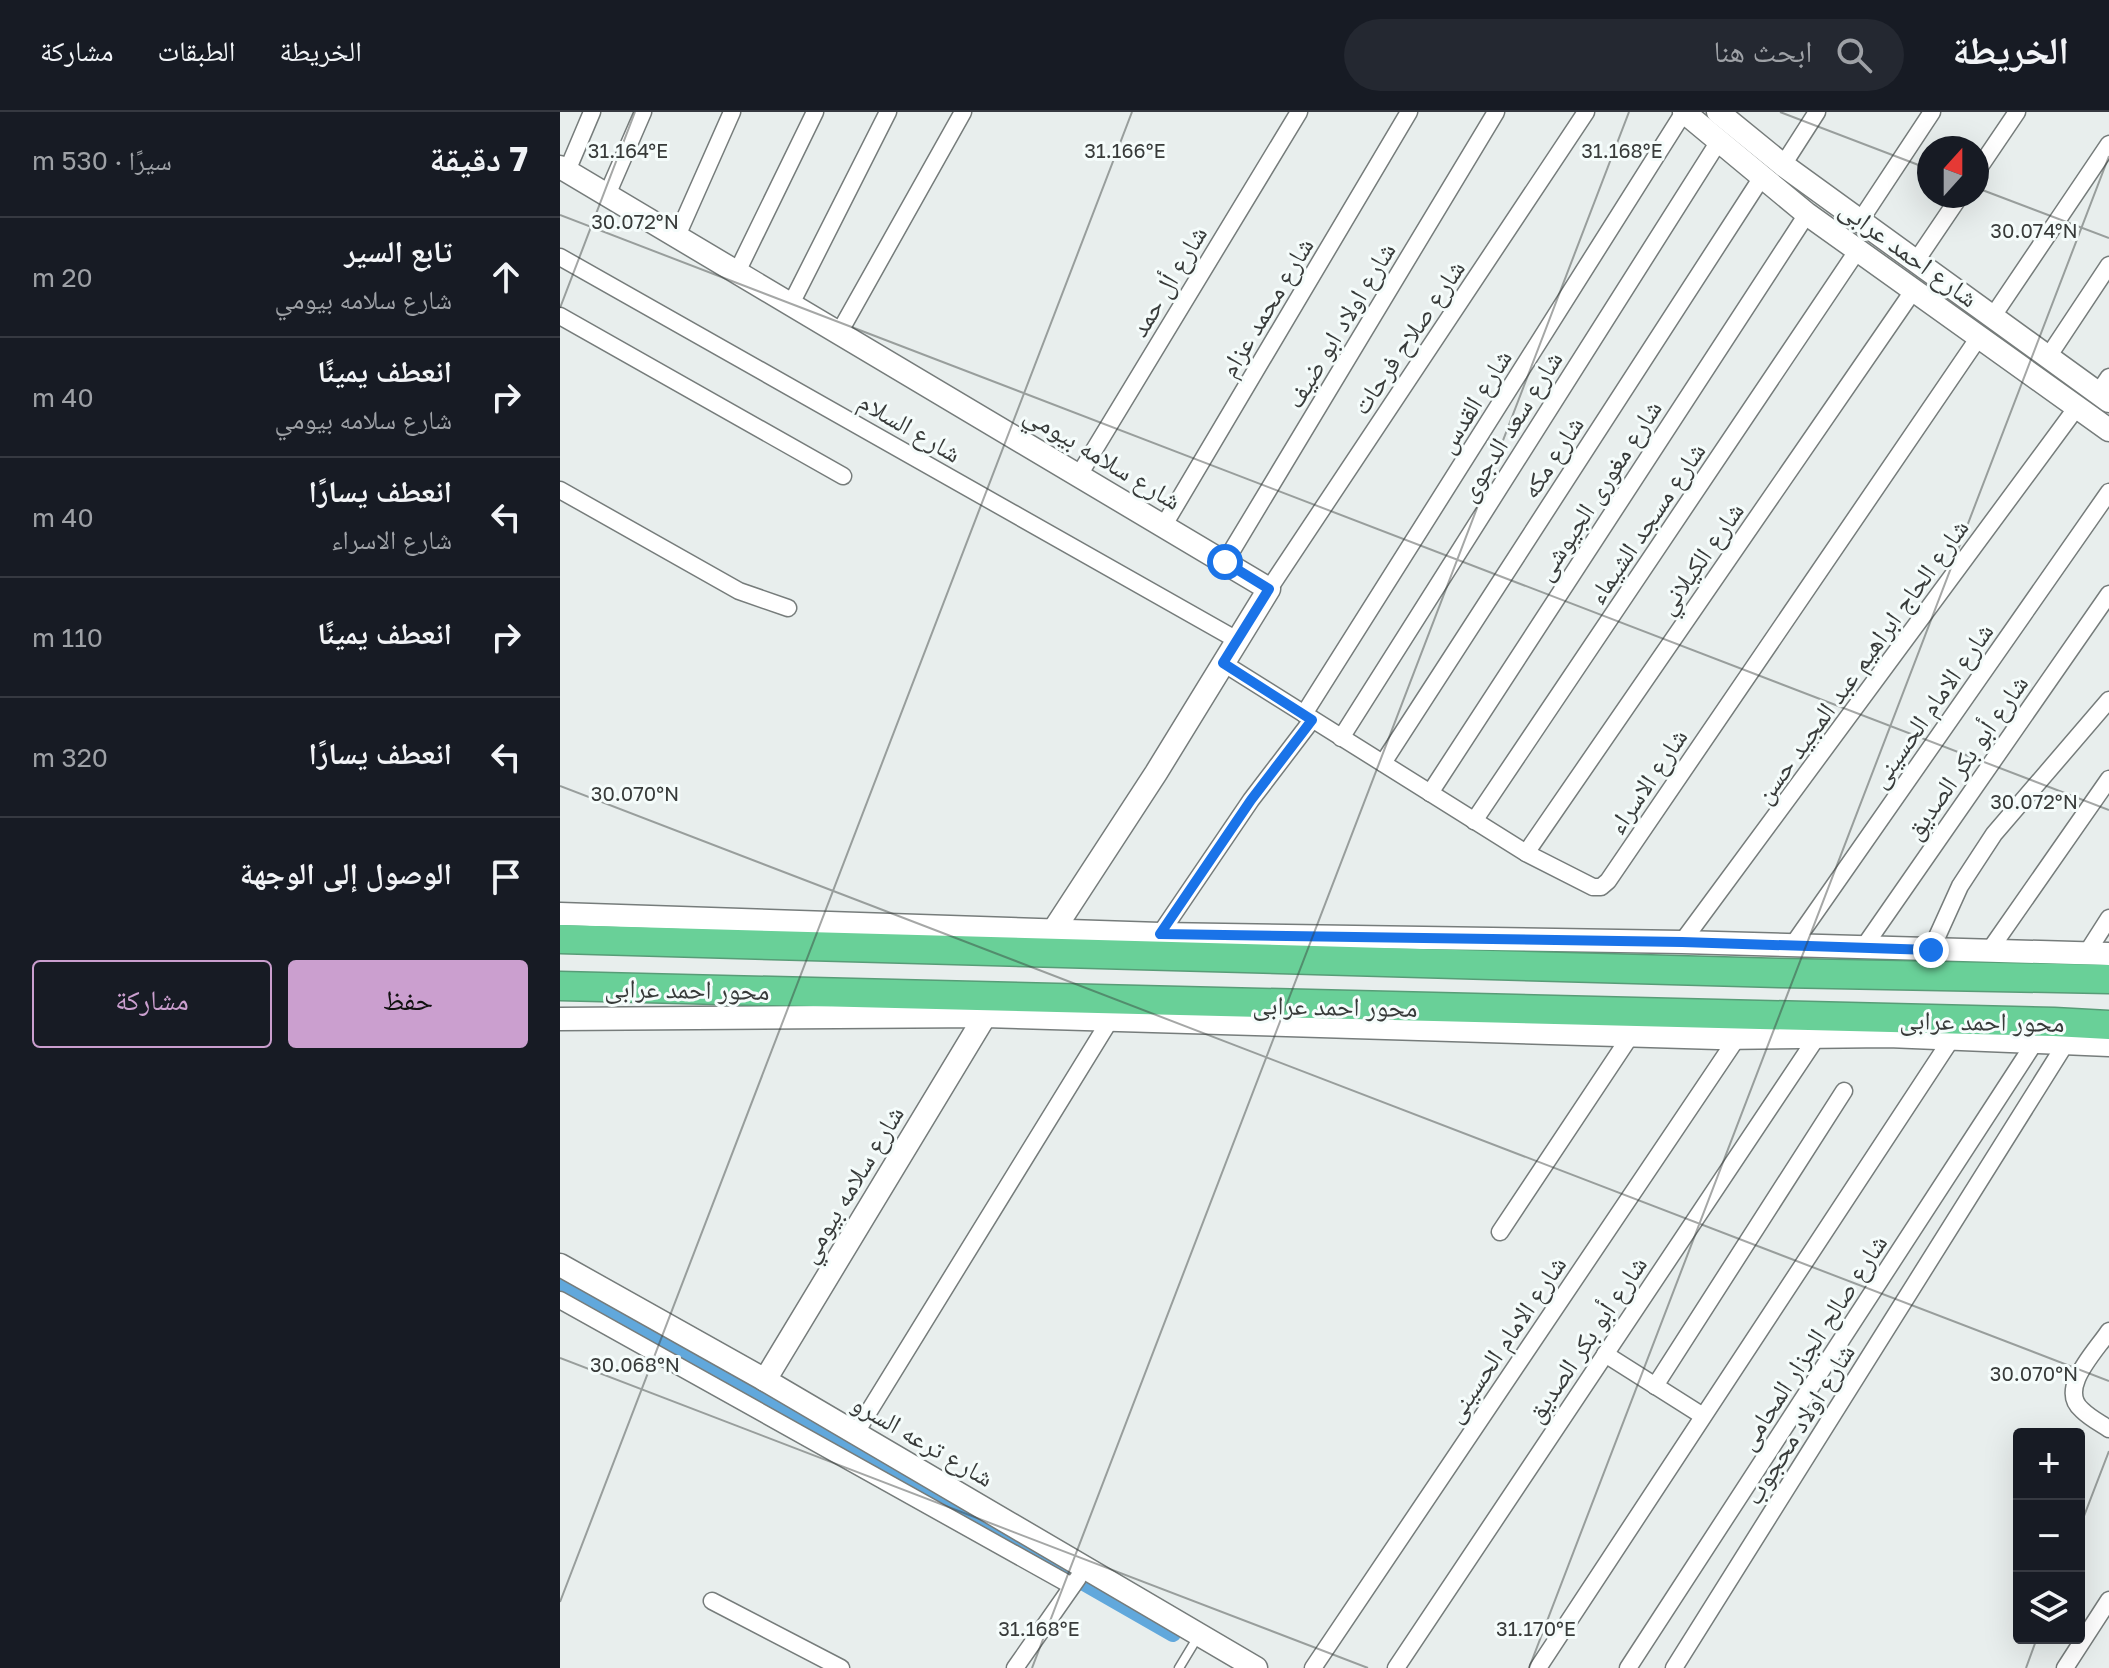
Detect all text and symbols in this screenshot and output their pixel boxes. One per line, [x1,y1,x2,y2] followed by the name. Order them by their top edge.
[1344,19,1904,91] search box
[1952,27,2069,72] text: الخريطة
[1713,33,1812,69] text: ابحث هنا
[1832,33,1876,77] icon: search
[40,34,114,67] text: مشاركة
[158,34,235,67] text: الطبقات
[279,34,362,67] text: الخريطة
[1917,136,1989,208] north arrow
[430,138,528,178] text: 7 دقيقة
[588,138,668,162] text: 31.164°E
[1084,138,1166,162] text: 31.166°E
[1581,138,1663,162] text: 31.168°E
[32,145,172,176] text: سيرًا · 530 m
[1833,193,1984,314] street label: شارع احمد عرابى
[591,209,679,233] text: 30.072°N
[1990,218,2078,242] text: 30.074°N
[1123,220,1214,343] street label: شارع أل حمد
[1212,232,1322,384] street label: شارع محمد عزام
[344,233,452,269] text: تابع السير
[1278,236,1403,414] street label: شارع اولاد ابو ضيف
[1345,254,1472,421] street label: شارع صلاح فرحات
[484,255,528,299] icon: ahead
[32,262,93,293] text: 20 m
[275,284,452,315] text: شارع سلامه بيومي
[1430,343,1519,459] street label: شارع القدس
[1451,345,1569,507] street label: شارع سعد الدجوى
[317,353,452,389] text: انعطف يمينًا
[484,375,528,419] icon: right
[32,382,94,413] text: 40 m
[852,385,967,471] street label: شارع السلام
[1528,394,1669,587] street label: شارع مغورى الجيوشى
[1016,398,1187,521] street label: شارع سلامه بيومي
[275,404,452,435] text: شارع سلامه بيومي
[1514,410,1591,504] street label: شارع مكه
[1581,436,1712,610] street label: شارع مسجد الشيماء
[308,473,452,509] text: انعطف يسارًا
[484,495,528,539] icon: left
[1650,496,1755,623] street label: شارع الكيلاني
[32,502,94,533] text: 40 m
[1747,513,1976,810] street label: شارع الحاج ابراهيم عبد المجيد حسن
[331,524,452,555] text: شارع الاسراء
[1207,544,1243,580] route start
[317,615,452,651] text: انعطف يمينًا
[484,615,528,659] icon: right
[1863,617,2002,795] street label: شارع الامام الحسينى
[32,622,103,653] text: 110 m
[1898,669,2035,846] street label: شارع أبو بكر الصديق
[1600,722,1694,840] street label: شارع الاسراء
[308,735,452,771] text: انعطف يسارًا
[484,735,528,779] icon: left
[32,742,108,773] text: 320 m
[591,781,679,805] text: 30.070°N
[1990,789,2078,813] text: 30.072°N
[240,855,452,891] text: الوصول إلى الوجهة
[484,855,528,899] icon: arrive
[1913,932,1949,968] route end
[32,960,272,1048] button: مشاركة
[288,960,528,1048] button: حفظ
[604,972,770,1007] street label: محور احمد عرابى
[1252,989,1418,1024] street label: محور احمد عرابى
[1899,1004,2065,1039] street label: محور احمد عرابى
[792,1100,915,1271] street label: شارع سلامه بيومي
[1731,1228,1895,1457] street label: شارع صالح الجزار المحامى
[1438,1250,1575,1430] street label: شارع الامام الحسينى
[1519,1250,1654,1429] street label: شارع أبو بكر الصديق
[1737,1338,1862,1511] street label: شارع اولاد محجوب
[590,1352,680,1376] text: 30.068°N
[1990,1361,2078,1385] text: 30.070°N
[846,1387,999,1494] street label: شارع ترعه السرو
[2013,1428,2085,1644] map controls
[2013,1428,2085,1500] button: +
[2013,1500,2085,1572] button: −
[2013,1572,2085,1644] button: layers
[998,1616,1080,1640] text: 31.168°E
[1496,1616,1576,1640] text: 31.170°E

